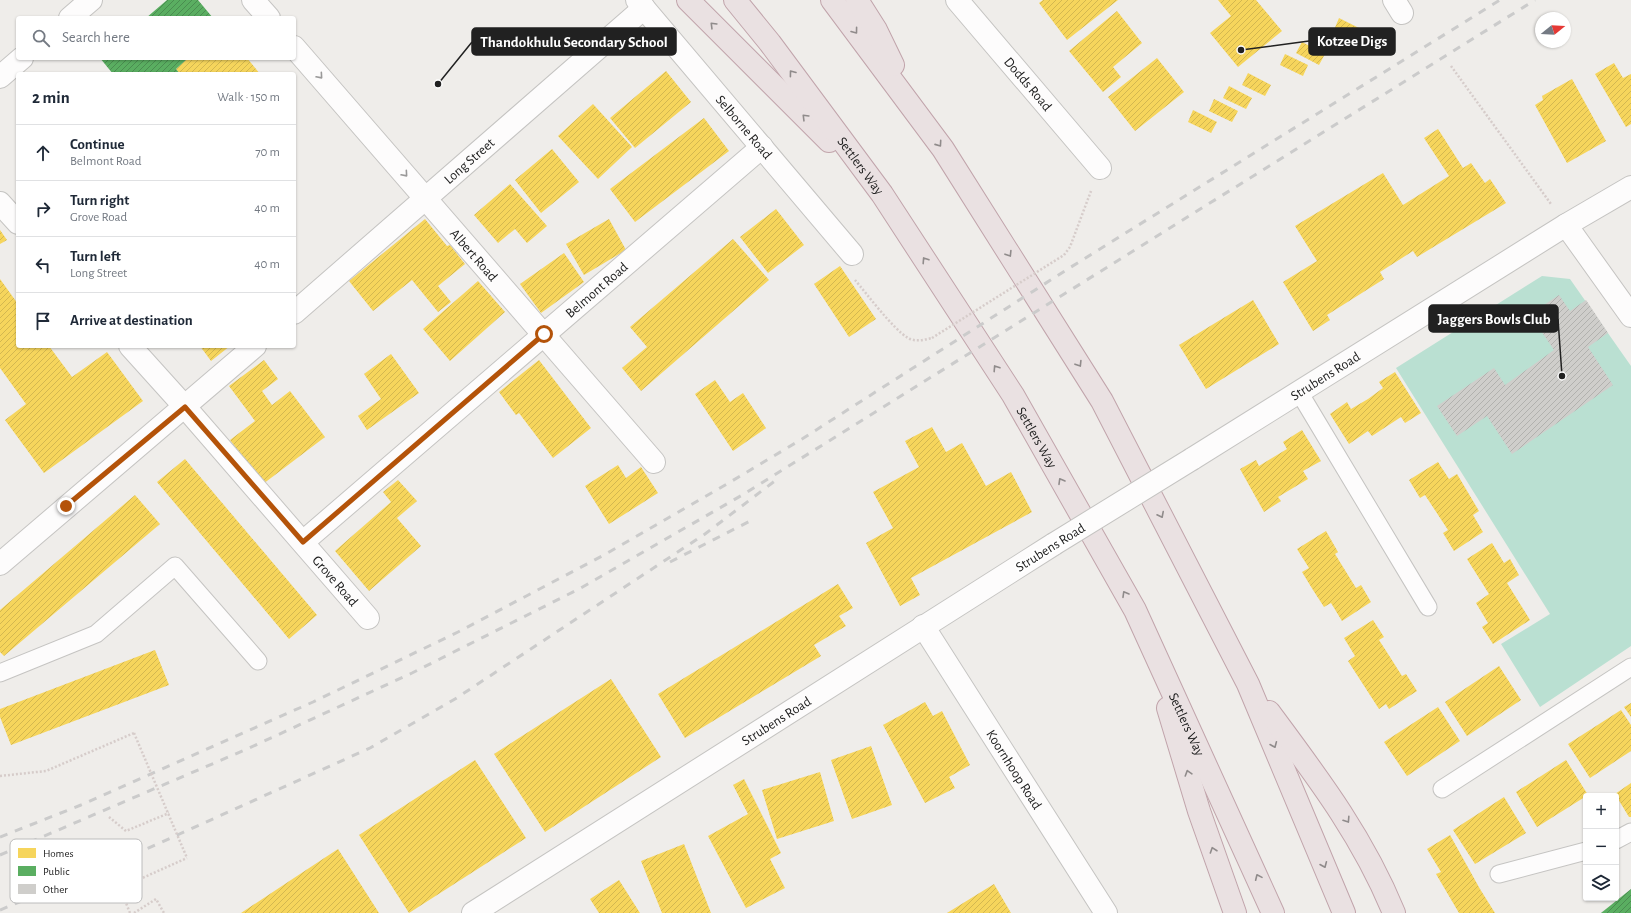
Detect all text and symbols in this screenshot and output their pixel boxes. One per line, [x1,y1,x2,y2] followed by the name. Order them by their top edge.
[1535,12,1571,48] north arrow
[16,16,296,60] search box
[710,22,718,30] one-way arrow
[30,27,52,49] icon: search
[850,27,857,34] one-way arrow
[472,28,676,55] callout: Thandokhulu Secondary School
[1309,28,1395,55] callout: Kotzee Digs
[62,30,130,45] text: Search here
[1317,34,1388,49] text: Kotzee Digs
[480,35,668,50] text: Thandokhulu Secondary School
[1001,55,1054,114] street label: Dodds Road
[790,70,797,77] one-way arrow
[315,71,322,79] one-way arrow
[32,89,70,106] text: 2 min
[217,91,280,104] text: Walk · 150 m
[713,93,774,162] street label: Selborne Road
[802,114,810,122] one-way arrow
[442,135,498,187] street label: Long Street
[834,135,886,198] street label: Settlers Way
[70,137,125,152] text: Continue
[934,140,941,147] one-way arrow
[32,142,54,164] icon: ahead
[255,146,280,159] text: 70 m
[70,155,142,168] text: Belmont Road
[400,170,407,177] one-way arrow
[70,193,129,208] text: Turn right
[32,198,54,220] icon: right
[254,202,280,215] text: 40 m
[70,211,127,224] text: Grove Road
[447,226,500,284] street label: Albert Road
[70,249,121,264] text: Turn left
[1004,250,1012,257] one-way arrow
[32,254,54,276] icon: left
[922,257,929,264] one-way arrow
[254,258,280,271] text: 40 m
[563,260,631,321] street label: Belmont Road
[70,267,127,280] text: Long Street
[1429,305,1558,332] callout: Jaggers Bowls Club
[32,310,54,332] icon: arrive
[1438,312,1551,327] text: Jaggers Bowls Club
[70,313,193,328] text: Arrive at destination
[535,325,553,343] route start
[1288,350,1363,403] street label: Strubens Road
[1074,360,1081,367] one-way arrow
[993,366,1000,373] one-way arrow
[1013,405,1059,471] street label: Settlers Way
[1059,477,1066,485] one-way arrow
[57,497,75,515] route end
[1156,510,1164,518] one-way arrow
[1013,521,1088,575] street label: Strubens Road
[309,553,360,609] street label: Grove Road
[1123,591,1130,598] one-way arrow
[1166,691,1206,758] street label: Settlers Way
[739,694,814,748] street label: Strubens Road
[983,728,1044,812] street label: Koornhoop Road
[1270,742,1278,749] one-way arrow
[1184,770,1193,777] one-way arrow
[1583,793,1619,901] map controls
[1583,793,1619,829] button: +
[1342,816,1349,823] one-way arrow
[1583,829,1619,865] button: −
[10,839,142,903] legend
[1209,846,1218,853] one-way arrow
[43,848,74,859] text: Homes
[1320,862,1328,869] one-way arrow
[1583,865,1619,901] button: layers
[43,866,70,877] text: Public
[1255,874,1263,882] one-way arrow
[43,884,68,895] text: Other

